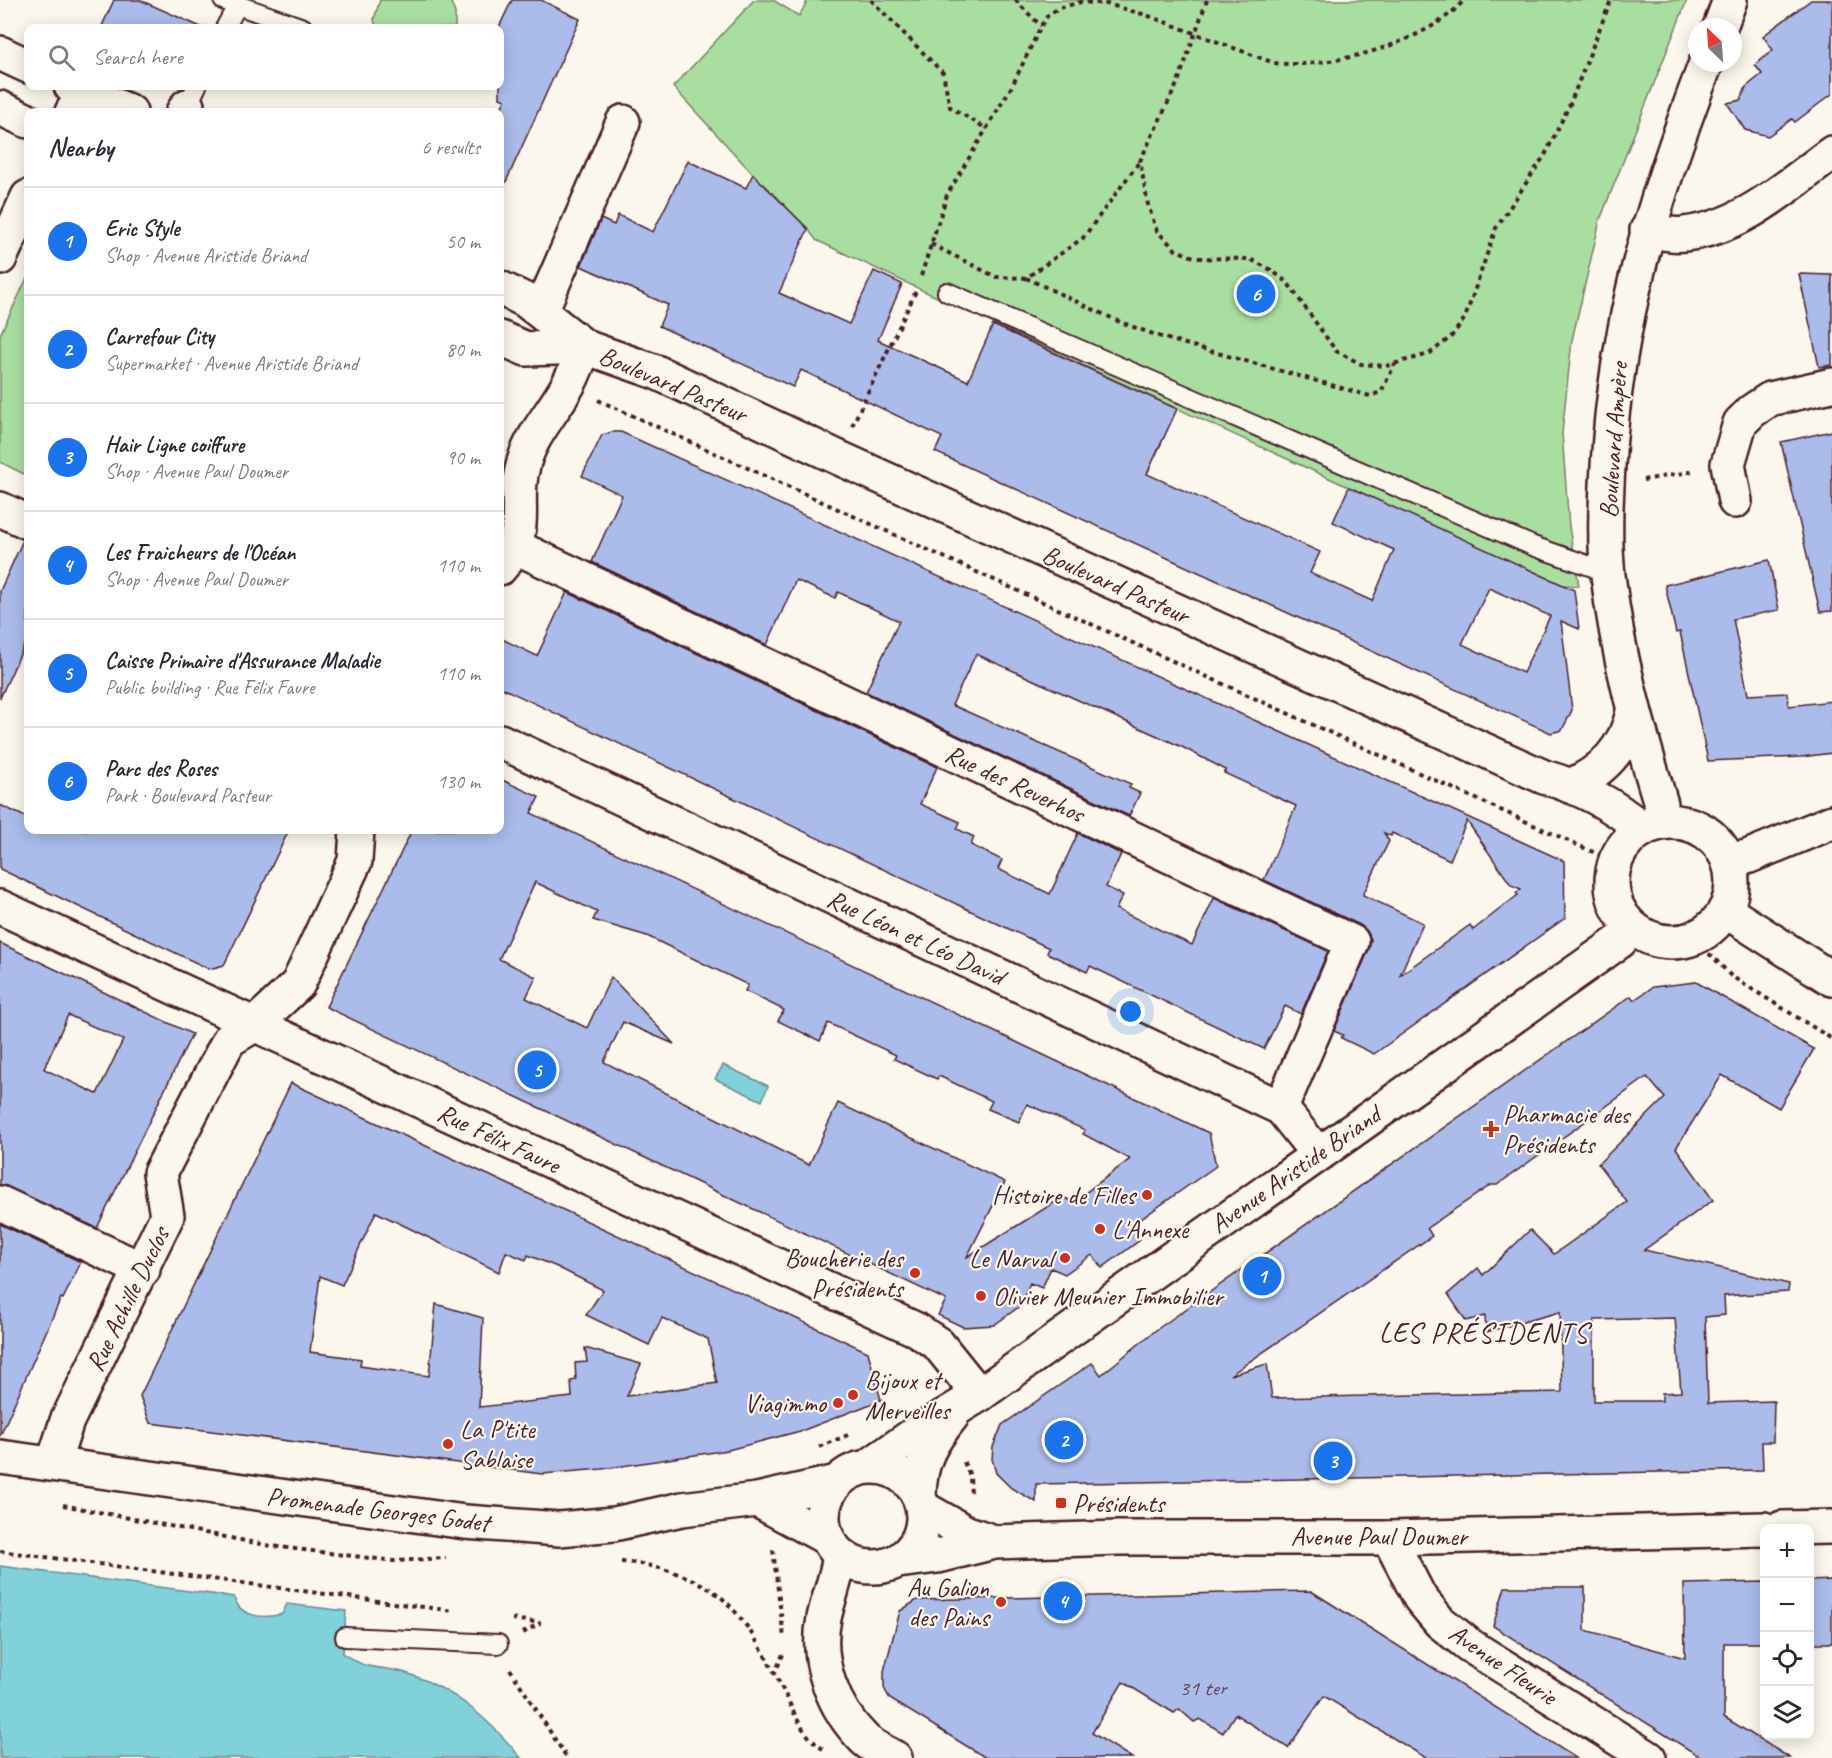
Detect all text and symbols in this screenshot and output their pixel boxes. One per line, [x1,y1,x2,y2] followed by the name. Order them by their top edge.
[1688,18,1742,72] north arrow
[24,24,504,90] search box
[45,41,78,74] icon: search
[93,43,183,71] text: Search here
[48,131,113,164] text: Nearby
[421,135,480,160] text: 6 results
[105,215,179,243] text: Eric Style
[63,229,72,254] text: 1
[446,229,480,254] text: 50 m
[105,243,307,268] text: Shop · Avenue Aristide Briand
[1236,272,1276,316] pin: 6
[105,323,214,351] text: Carrefour City
[63,337,72,362] text: 2
[446,337,480,362] text: 80 m
[594,339,754,431] street label: Boulevard Pasteur
[105,351,358,376] text: Supermarket · Avenue Aristide Briand
[1592,359,1636,519] street label: Boulevard Ampère
[105,431,244,459] text: Hair Ligne coiffure
[63,445,72,470] text: 3
[446,445,480,470] text: 90 m
[105,459,288,484] text: Shop · Avenue Paul Doumer
[1037,537,1197,633] street label: Boulevard Pasteur
[105,539,295,567] text: Les Fraicheurs de l'Océan
[63,553,72,578] text: 4
[437,553,480,578] text: 110 m
[105,567,288,592] text: Shop · Avenue Paul Doumer
[105,647,380,675] text: Caisse Primaire d'Assurance Maladie
[63,661,72,686] text: 5
[437,661,480,686] text: 110 m
[105,675,314,700] text: Public building · Rue Félix Faure
[940,737,1092,831] street label: Rue des Reverhos
[105,755,217,783] text: Parc des Roses
[63,769,72,794] text: 6
[437,769,480,794] text: 130 m
[105,783,271,808] text: Park · Boulevard Pasteur
[822,882,1013,995] street label: Rue Léon et Léo David
[1116,997,1145,1026] your location
[518,1048,556,1092] pin: 5
[432,1096,568,1182] street label: Rue Félix Faure
[1204,1096,1390,1241] street label: Avenue Aristide Briand
[1503,1098,1632,1161] place label: Pharmacie des Présidents
[1484,1122,1498,1136] marker: Pharmacie des Présidents
[992,1179,1137,1212] place label: Histoire de Filles
[1140,1188,1154,1202] marker: Histoire de Filles
[1112,1213,1190,1246] place label: L'Annexe
[78,1220,177,1377] street label: Rue Achille Duclos
[1093,1222,1107,1236] marker: L'Annexe
[785,1242,905,1305] place label: Boucherie des Présidents
[969,1242,1058,1275] place label: Le Narval
[1058,1251,1072,1265] marker: Le Narval
[1242,1254,1282,1298] pin: 1
[908,1266,922,1280] marker: Boucherie des Présidents
[993,1280,1225,1313] place label: Olivier Meunier Immobilier
[974,1289,988,1303] marker: Olivier Meunier Immobilier
[1379,1315,1593,1350] district label: LES PRÉSIDENTS
[865,1364,952,1427] place label: Bijoux et Merveilles
[744,1387,828,1420] place label: Viagimmo
[846,1388,860,1402] marker: Bijoux et Merveilles
[831,1396,845,1410] marker: Viagimmo
[460,1413,536,1476] place label: La P'tite Sablaise
[1044,1418,1084,1462] pin: 2
[441,1437,455,1451] marker: La P'tite Sablaise
[1314,1438,1352,1484] pin: 3
[265,1479,494,1540] street label: Promenade Georges Godet
[1073,1487,1167,1520] place label: Présidents
[1054,1496,1068,1510] marker: Présidents
[1291,1520,1470,1553] street label: Avenue Paul Doumer
[1760,1524,1814,1740] map controls
[1760,1524,1814,1578] button: +
[907,1571,991,1634] place label: Au Galion des Pains
[1044,1578,1082,1624] pin: 4
[1760,1578,1814,1632] button: −
[994,1595,1008,1609] marker: Au Galion des Pains
[1443,1616,1565,1714] street label: Avenue Fleurie
[1760,1632,1814,1686] button: locate
[1179,1674,1229,1702] house number: 31 ter
[1760,1686,1814,1740] button: layers

